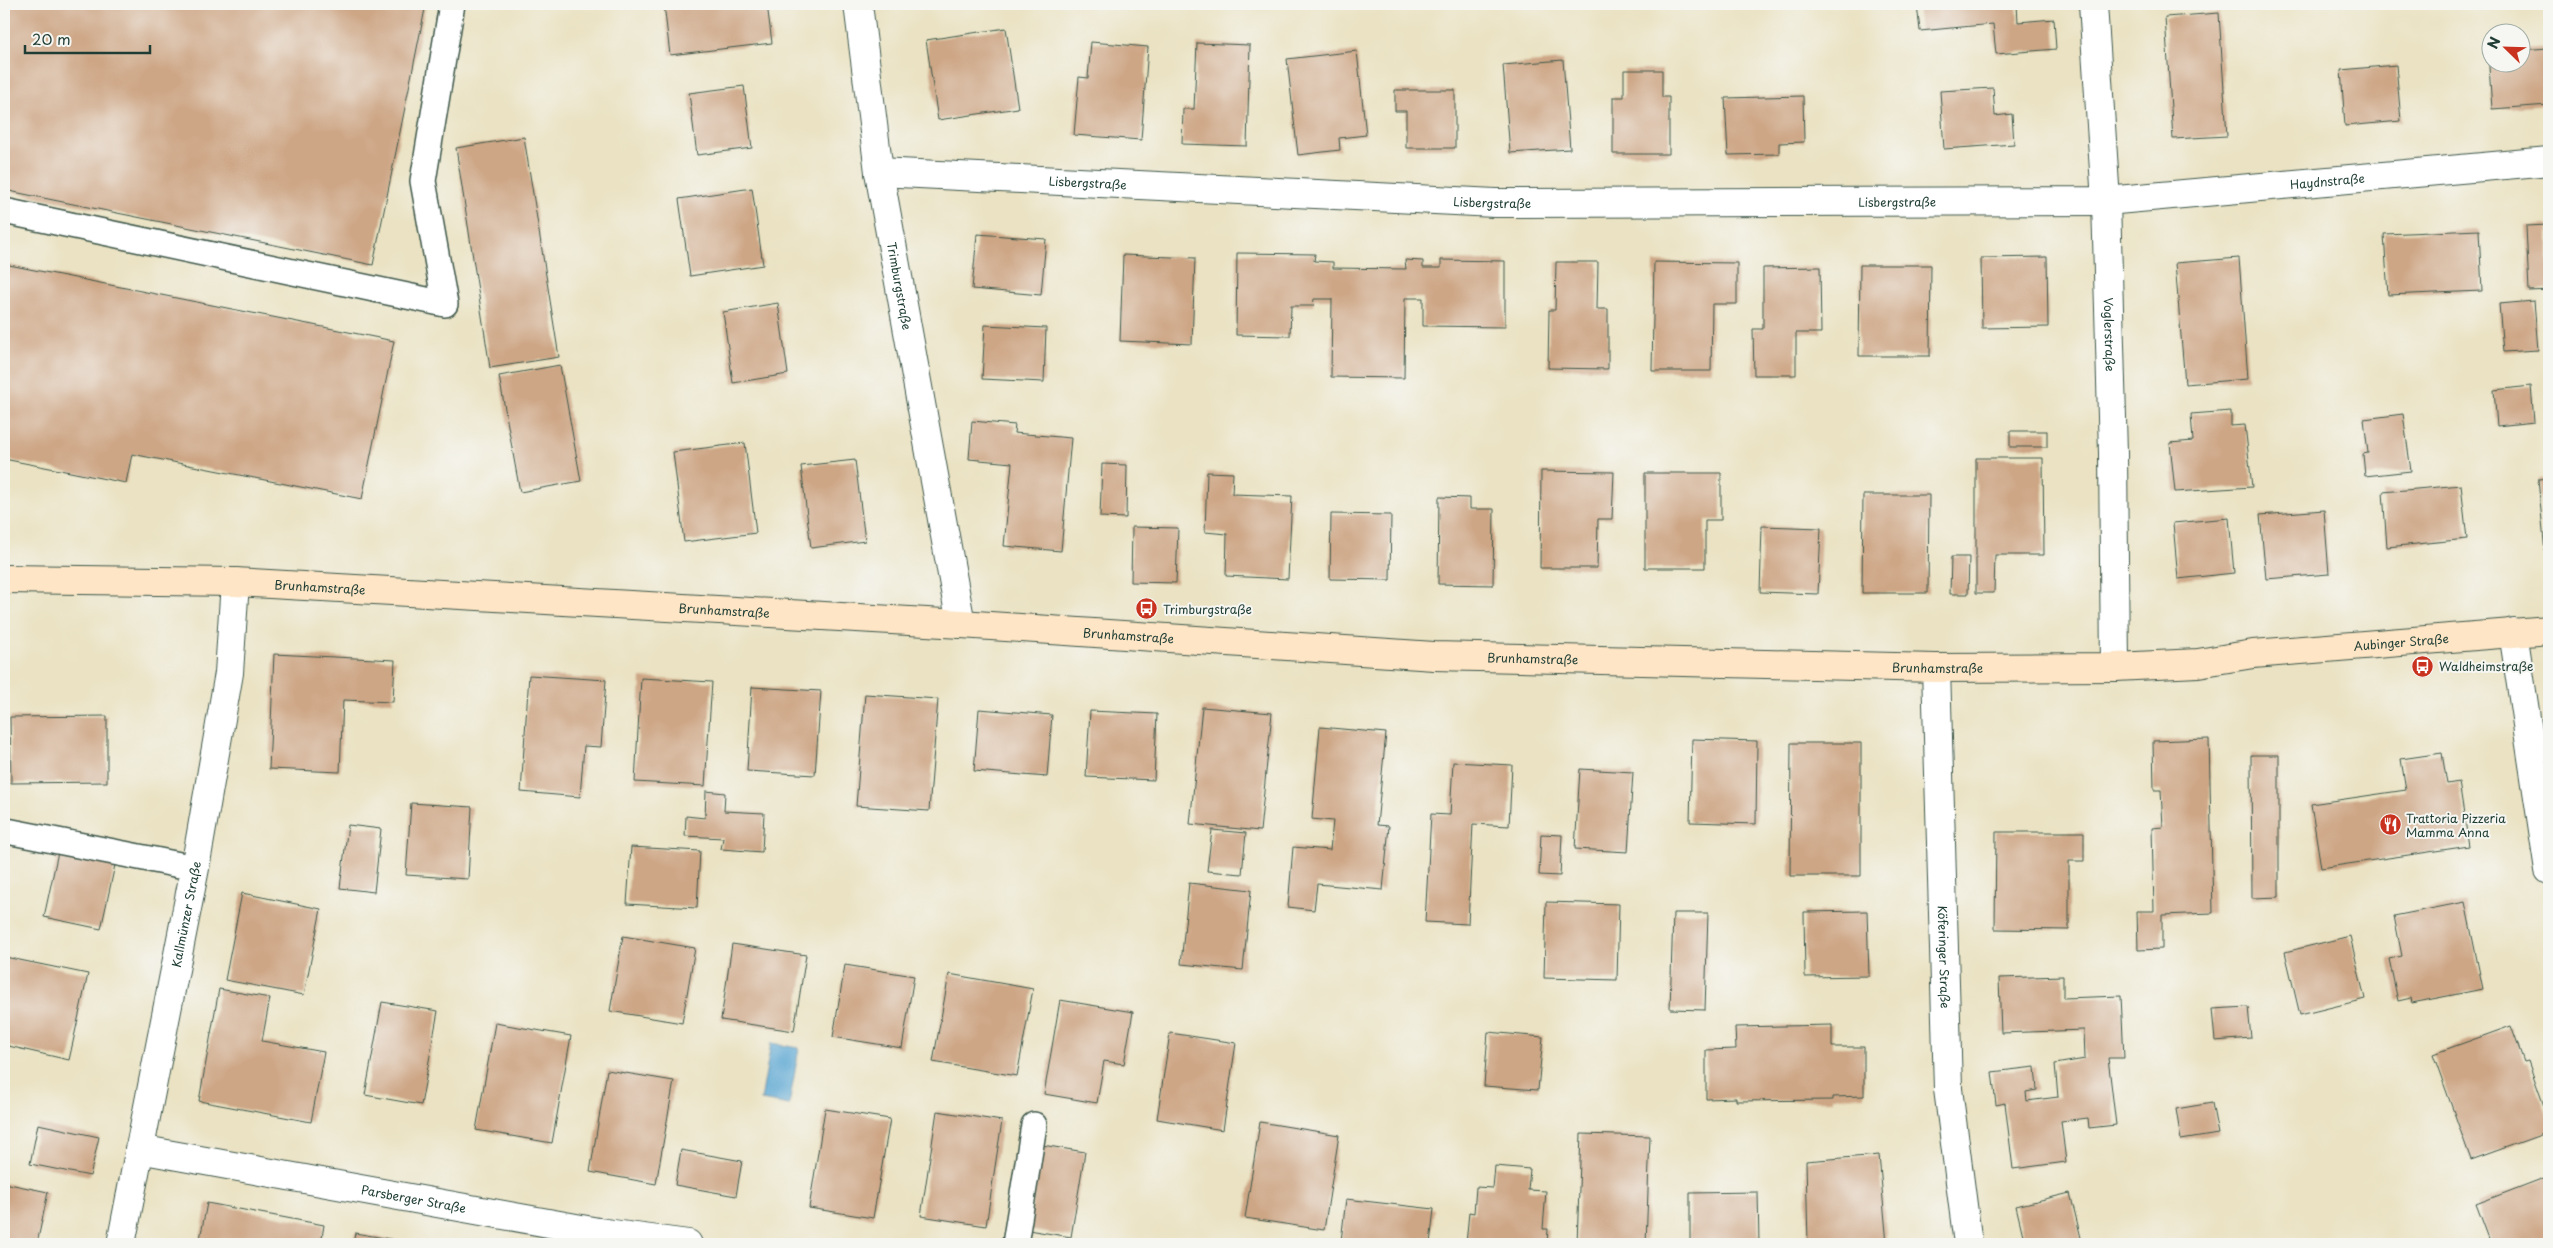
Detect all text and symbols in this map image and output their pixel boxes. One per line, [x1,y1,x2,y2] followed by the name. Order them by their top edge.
[25,22,150,54] scale bar
[2480,22,2530,72] north arrow
[32,27,71,50] text: 20 m
[2482,34,2505,52] text: N
[2289,169,2365,193] street label: Haydnstraße
[1048,172,1127,193] street label: Lisbergstraße
[1453,192,1531,212] street label: Lisbergstraße
[1858,193,1936,211] street label: Lisbergstraße
[883,240,916,331] street label: Trimburgstraße
[2100,297,2120,372] street label: Voglerstraße
[274,575,366,599] street label: Brunhamstraße
[1135,597,1159,621] bus stop icon: Trimburgstraße
[678,599,770,622] street label: Brunhamstraße
[1163,600,1252,618] place label: Trimburgstraße
[1082,623,1175,647] street label: Brunhamstraße
[2353,629,2449,655] street label: Aubinger Straße
[1487,648,1579,668] street label: Brunhamstraße
[2411,654,2435,678] bus stop icon: Waldheimstraße
[2439,657,2533,675] place label: Waldheimstraße
[1892,658,1983,677] street label: Brunhamstraße
[2406,809,2506,841] place label: Trattoria Pizzeria Mamma Anna
[2378,813,2402,837] restaurant icon: Trattoria Pizzeria Mamma Anna
[167,860,205,969] street label: Kallmünzer Straße
[1934,905,1955,1009] street label: Köferinger Straße
[360,1180,467,1217] street label: Parsberger Straße

